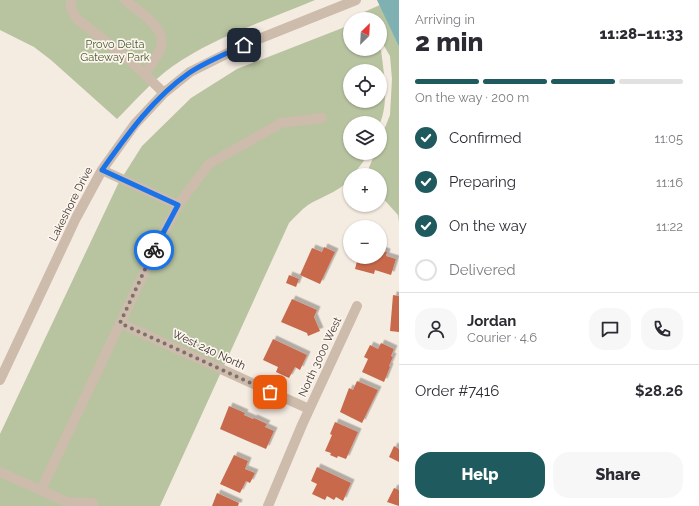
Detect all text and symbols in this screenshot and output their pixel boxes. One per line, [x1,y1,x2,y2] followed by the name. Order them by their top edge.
[343,12,387,56] north arrow
[343,12,387,264] map controls
[415,12,475,27] text: Arriving in
[600,25,683,43] text: 11:28–11:33
[415,27,483,57] text: 2 min
[227,28,261,62] pin
[233,34,255,56] icon: home
[80,38,150,64] park label: Provo Delta Gateway Park
[343,64,387,108] button: locate
[415,90,529,105] text: On the way · 200 m
[343,116,387,160] button: layers
[415,127,437,149] icon: check
[449,129,522,147] text: Confirmed
[654,131,683,146] text: 11:05
[47,164,96,243] street label: Lakeshore Drive
[343,168,387,212] button: +
[415,171,437,193] icon: check
[449,173,516,191] text: Preparing
[656,175,683,190] text: 11:16
[415,215,437,237] icon: check
[449,217,527,235] text: On the way
[656,219,683,234] text: 11:22
[343,220,387,264] button: −
[134,230,174,270] courier
[143,239,165,261] icon: bike
[449,261,516,279] text: Delivered
[415,308,457,350] button: person
[589,308,631,350] button: chat
[641,308,683,350] button: phone
[467,312,516,330] text: Jordan
[296,315,344,399] street label: North 3000 West
[170,327,248,373] street label: West 240 North
[467,330,537,345] text: Courier · 4.6
[253,375,287,409] pin
[259,381,281,403] icon: bag
[415,382,499,400] text: Order #7416
[635,382,683,400] text: $28.26
[415,452,545,498] button: Help
[553,452,683,498] button: Share

